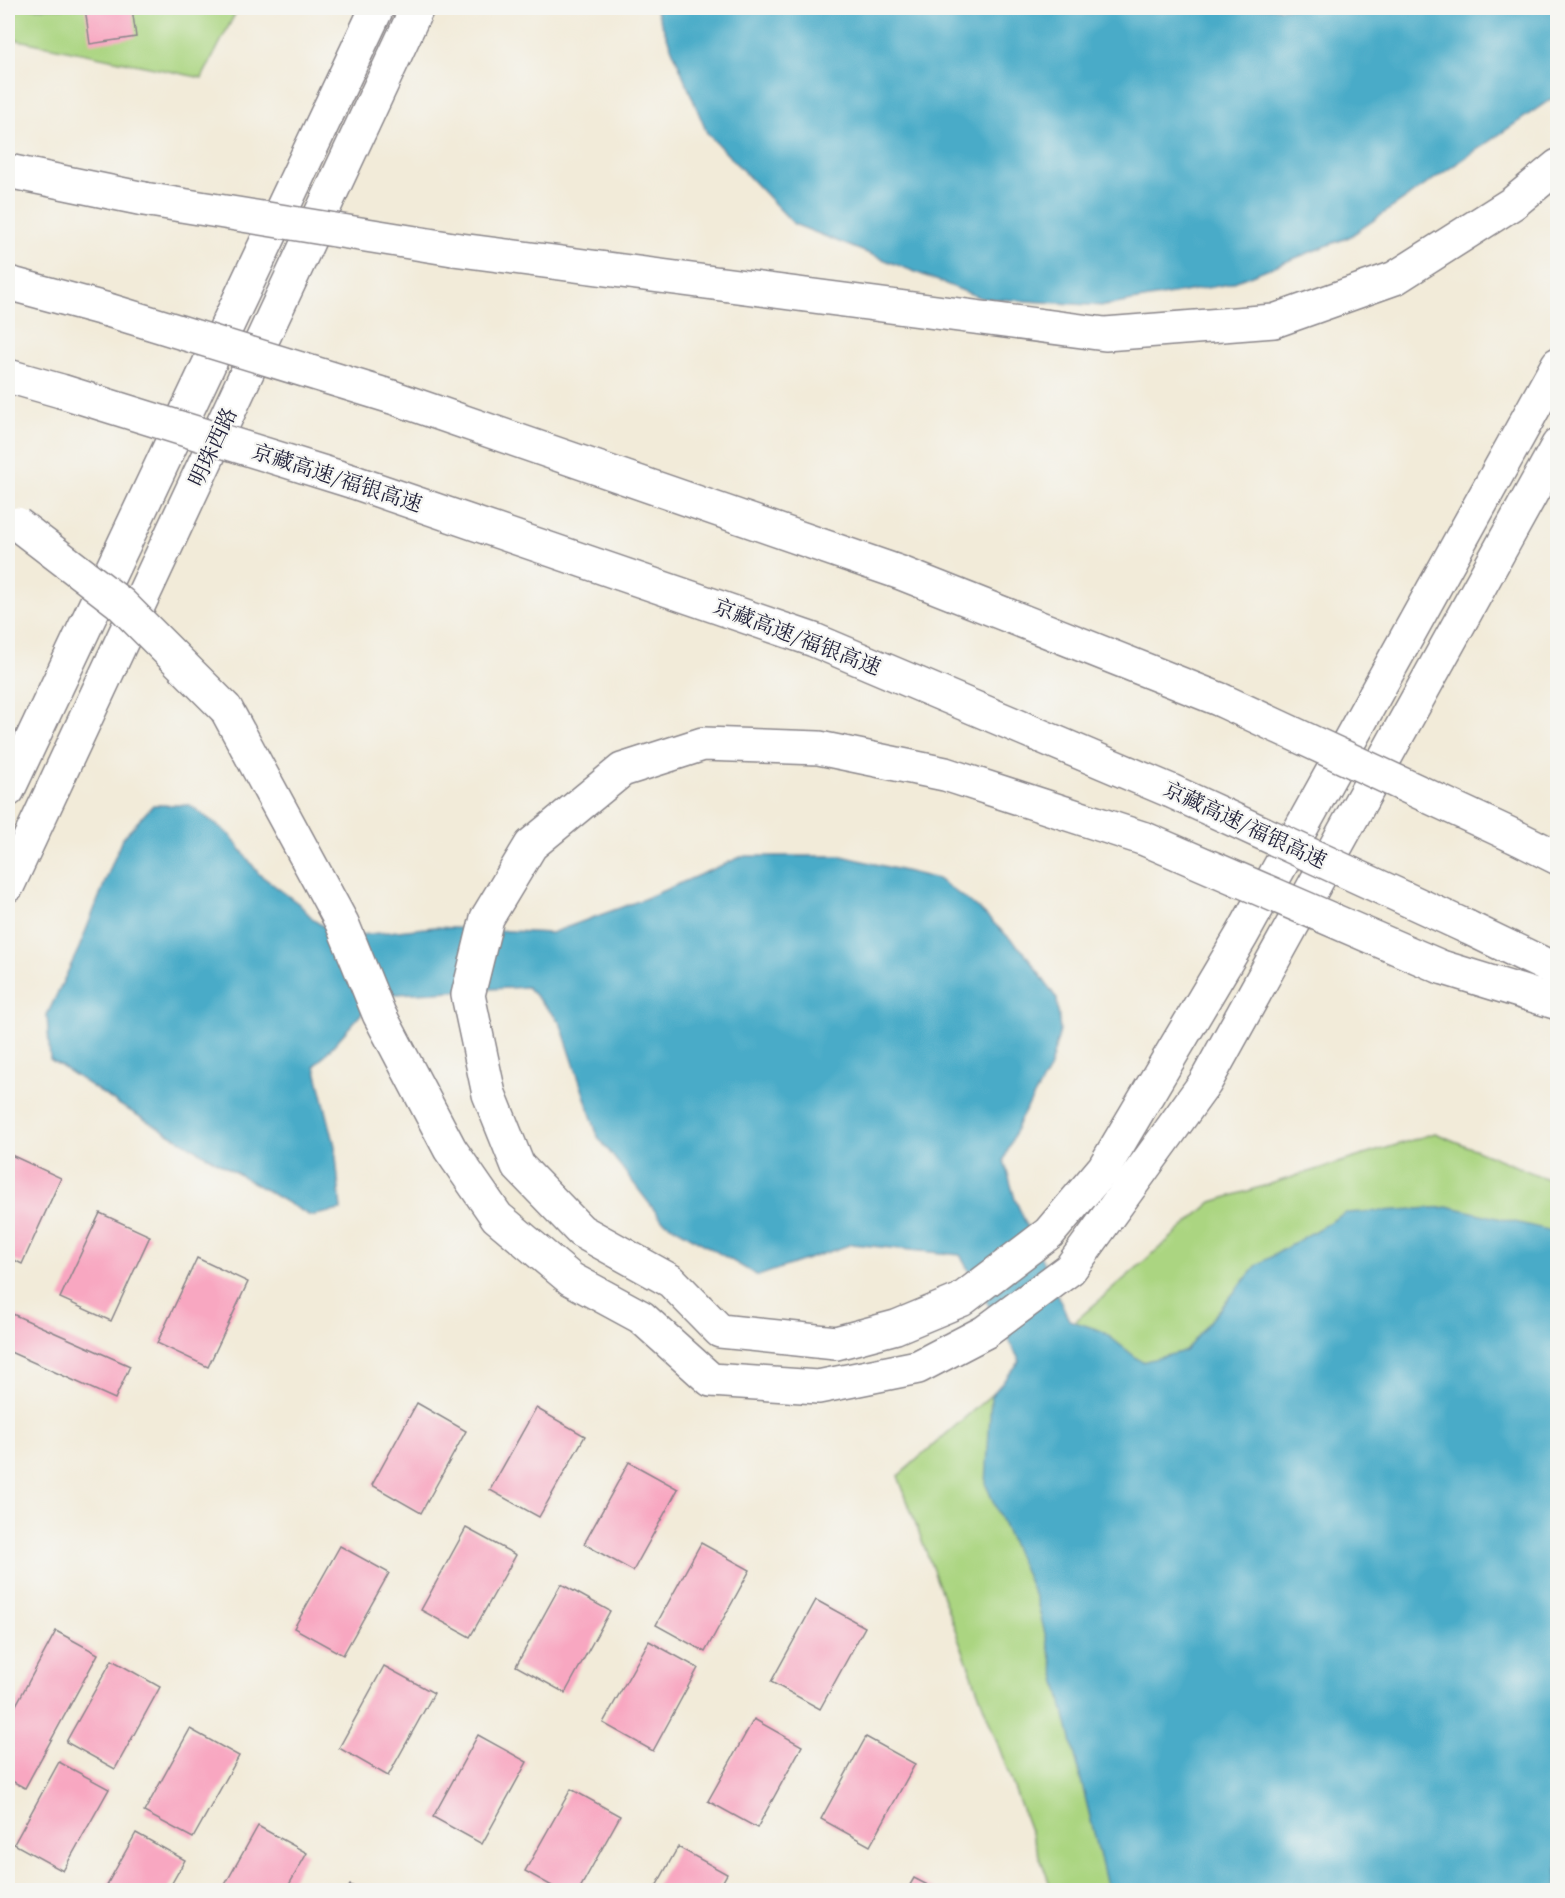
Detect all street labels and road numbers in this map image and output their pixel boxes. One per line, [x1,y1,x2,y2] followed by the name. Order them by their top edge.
[183,403,246,492] street label: 明珠西路
[248,438,425,521] street label: 京藏高速/福银高速
[708,593,884,685] street label: 京藏高速/福银高速
[1158,776,1331,878] street label: 京藏高速/福银高速

